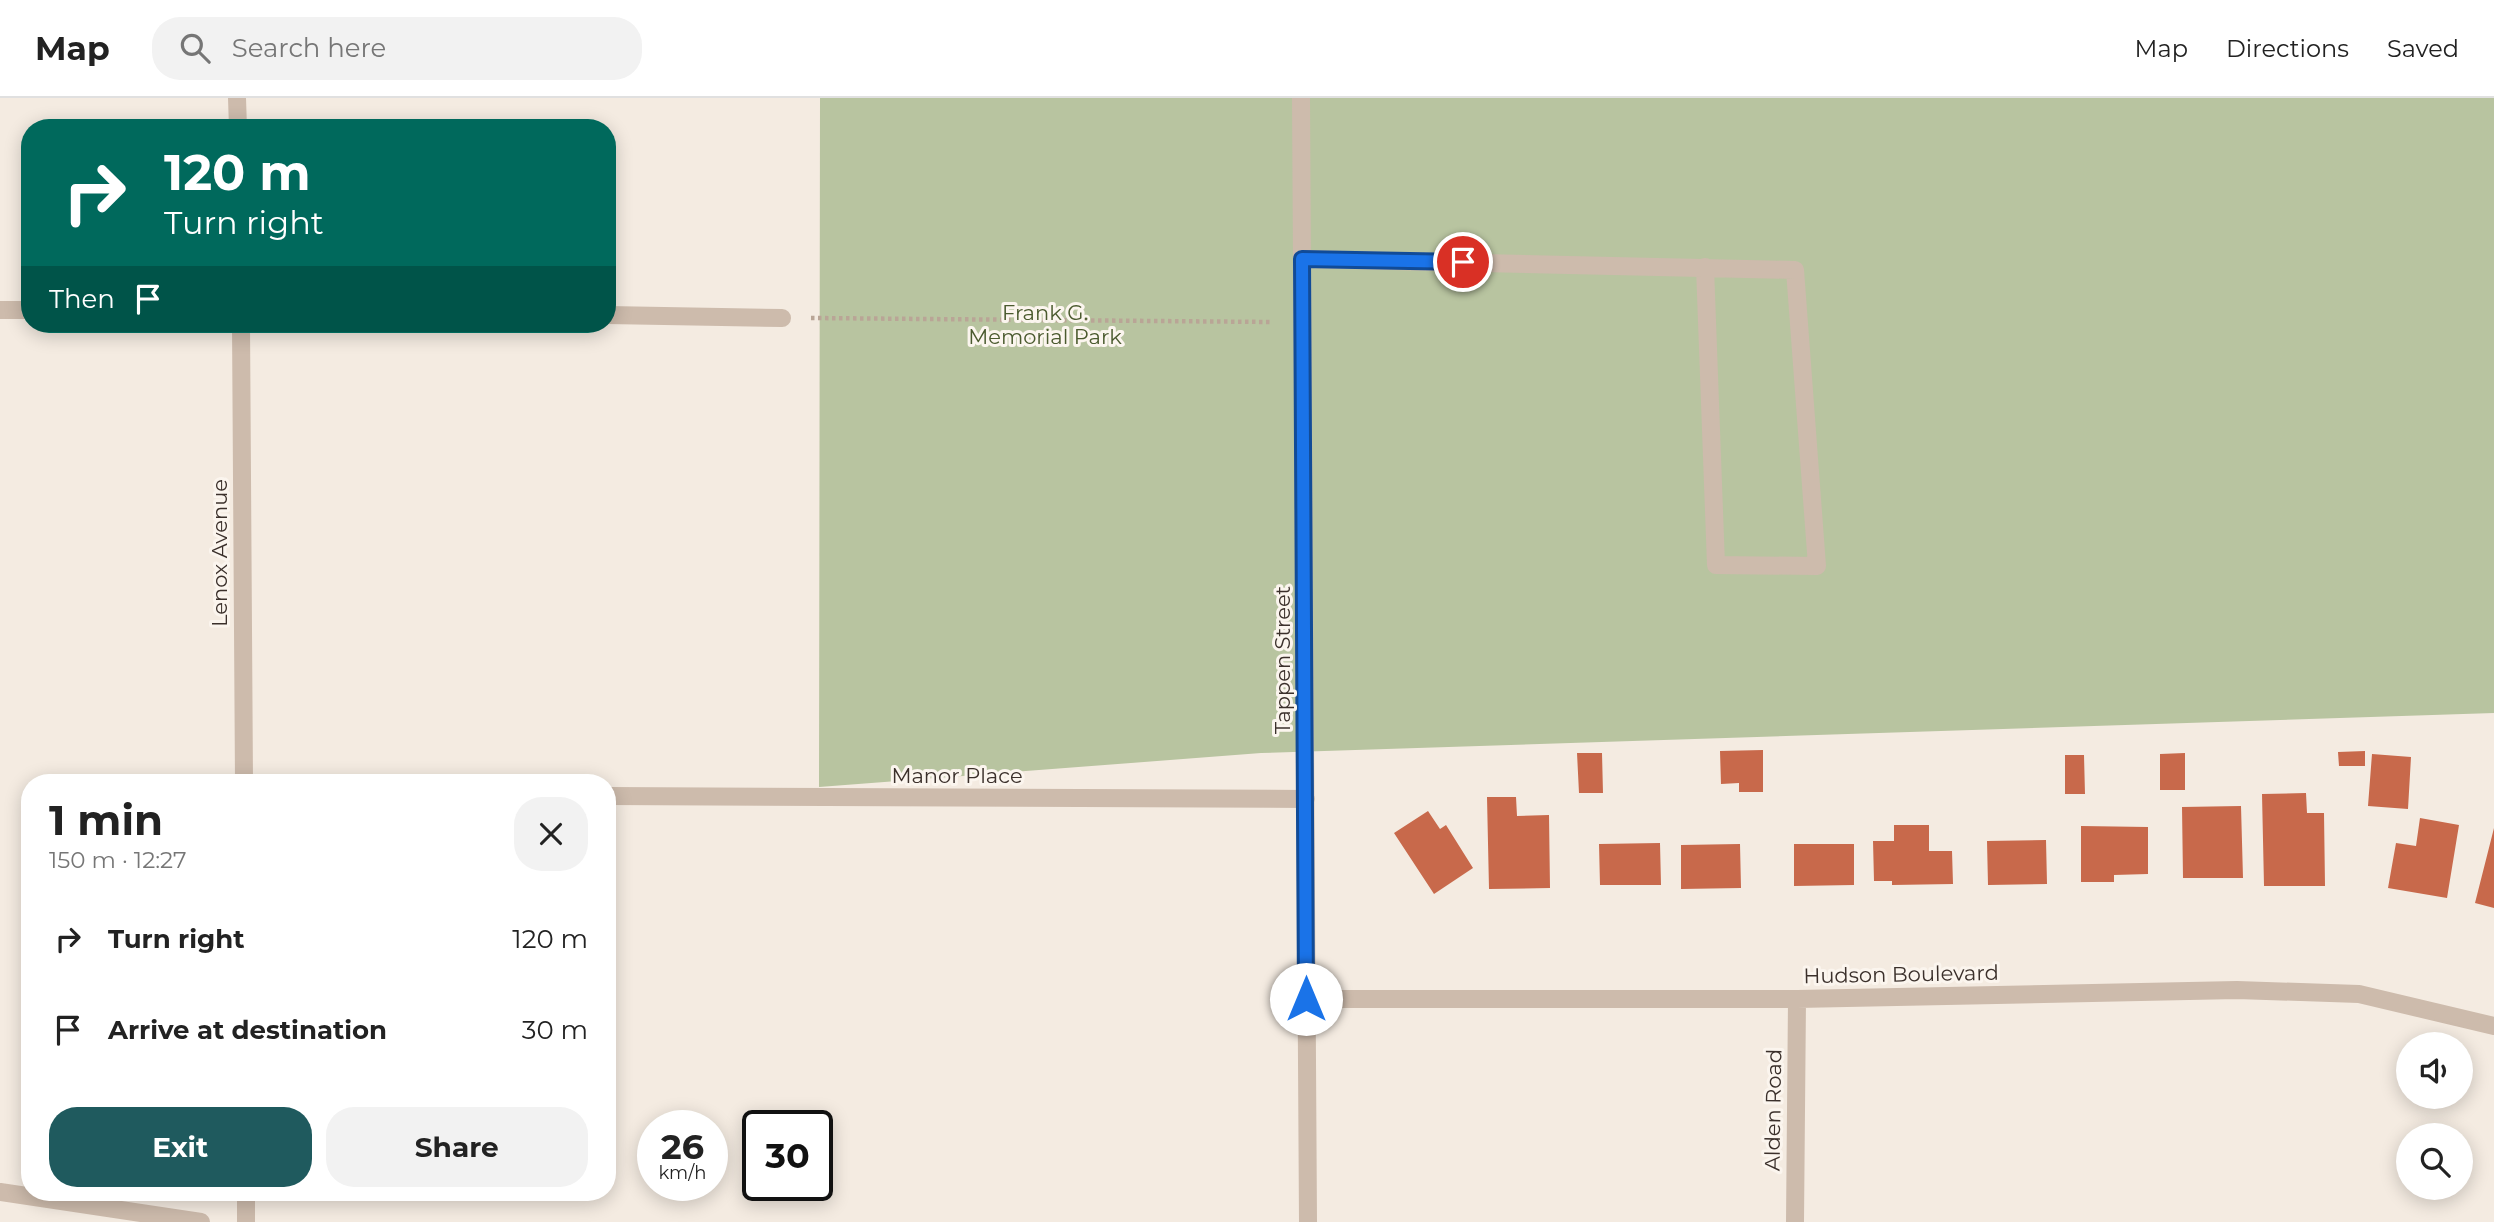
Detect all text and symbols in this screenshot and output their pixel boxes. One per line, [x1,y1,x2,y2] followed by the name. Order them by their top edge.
[152,17,642,80] search box
[35,28,110,68] text: Map
[176,29,214,67] icon: search
[232,32,386,64] text: Search here
[2135,34,2188,63] text: Map
[2226,34,2349,63] text: Directions
[2387,34,2459,63] text: Saved
[164,143,311,202] text: 120 m
[49,147,140,238] icon: right
[164,203,324,242] text: Turn right
[1433,232,1493,292] pin
[1444,243,1482,281] icon: arrive
[129,280,167,318] icon: arrive
[49,283,115,315] text: Then
[968,300,1122,349] park label: Frank G. Memorial Park
[207,479,232,627] street label: Lenox Avenue
[1270,586,1295,734] street label: Tappen Street
[891,763,1023,788] street label: Manor Place
[49,794,163,846] text: 1 min
[514,797,588,871] button: close
[49,846,187,874] text: 150 m · 12:27
[49,920,87,958] icon: right
[108,923,244,955] text: Turn right
[512,923,588,955] text: 120 m
[1803,960,1999,988] street label: Hudson Boulevard
[1269,962,1343,1036] position arrow
[49,1011,87,1049] icon: arrive
[108,1014,387,1046] text: Arrive at destination
[522,1014,588,1046] text: 30 m
[2396,1032,2473,1200] map controls
[2396,1032,2473,1109] button: sound
[1759,1049,1787,1171] street label: Alden Road
[49,1107,312,1187] button: Exit
[326,1107,588,1187] button: Share
[742,1110,833,1201] speed limit sign: 30
[2396,1123,2473,1200] button: search
[661,1125,704,1168] text: 26
[658,1162,707,1184] text: km/h

